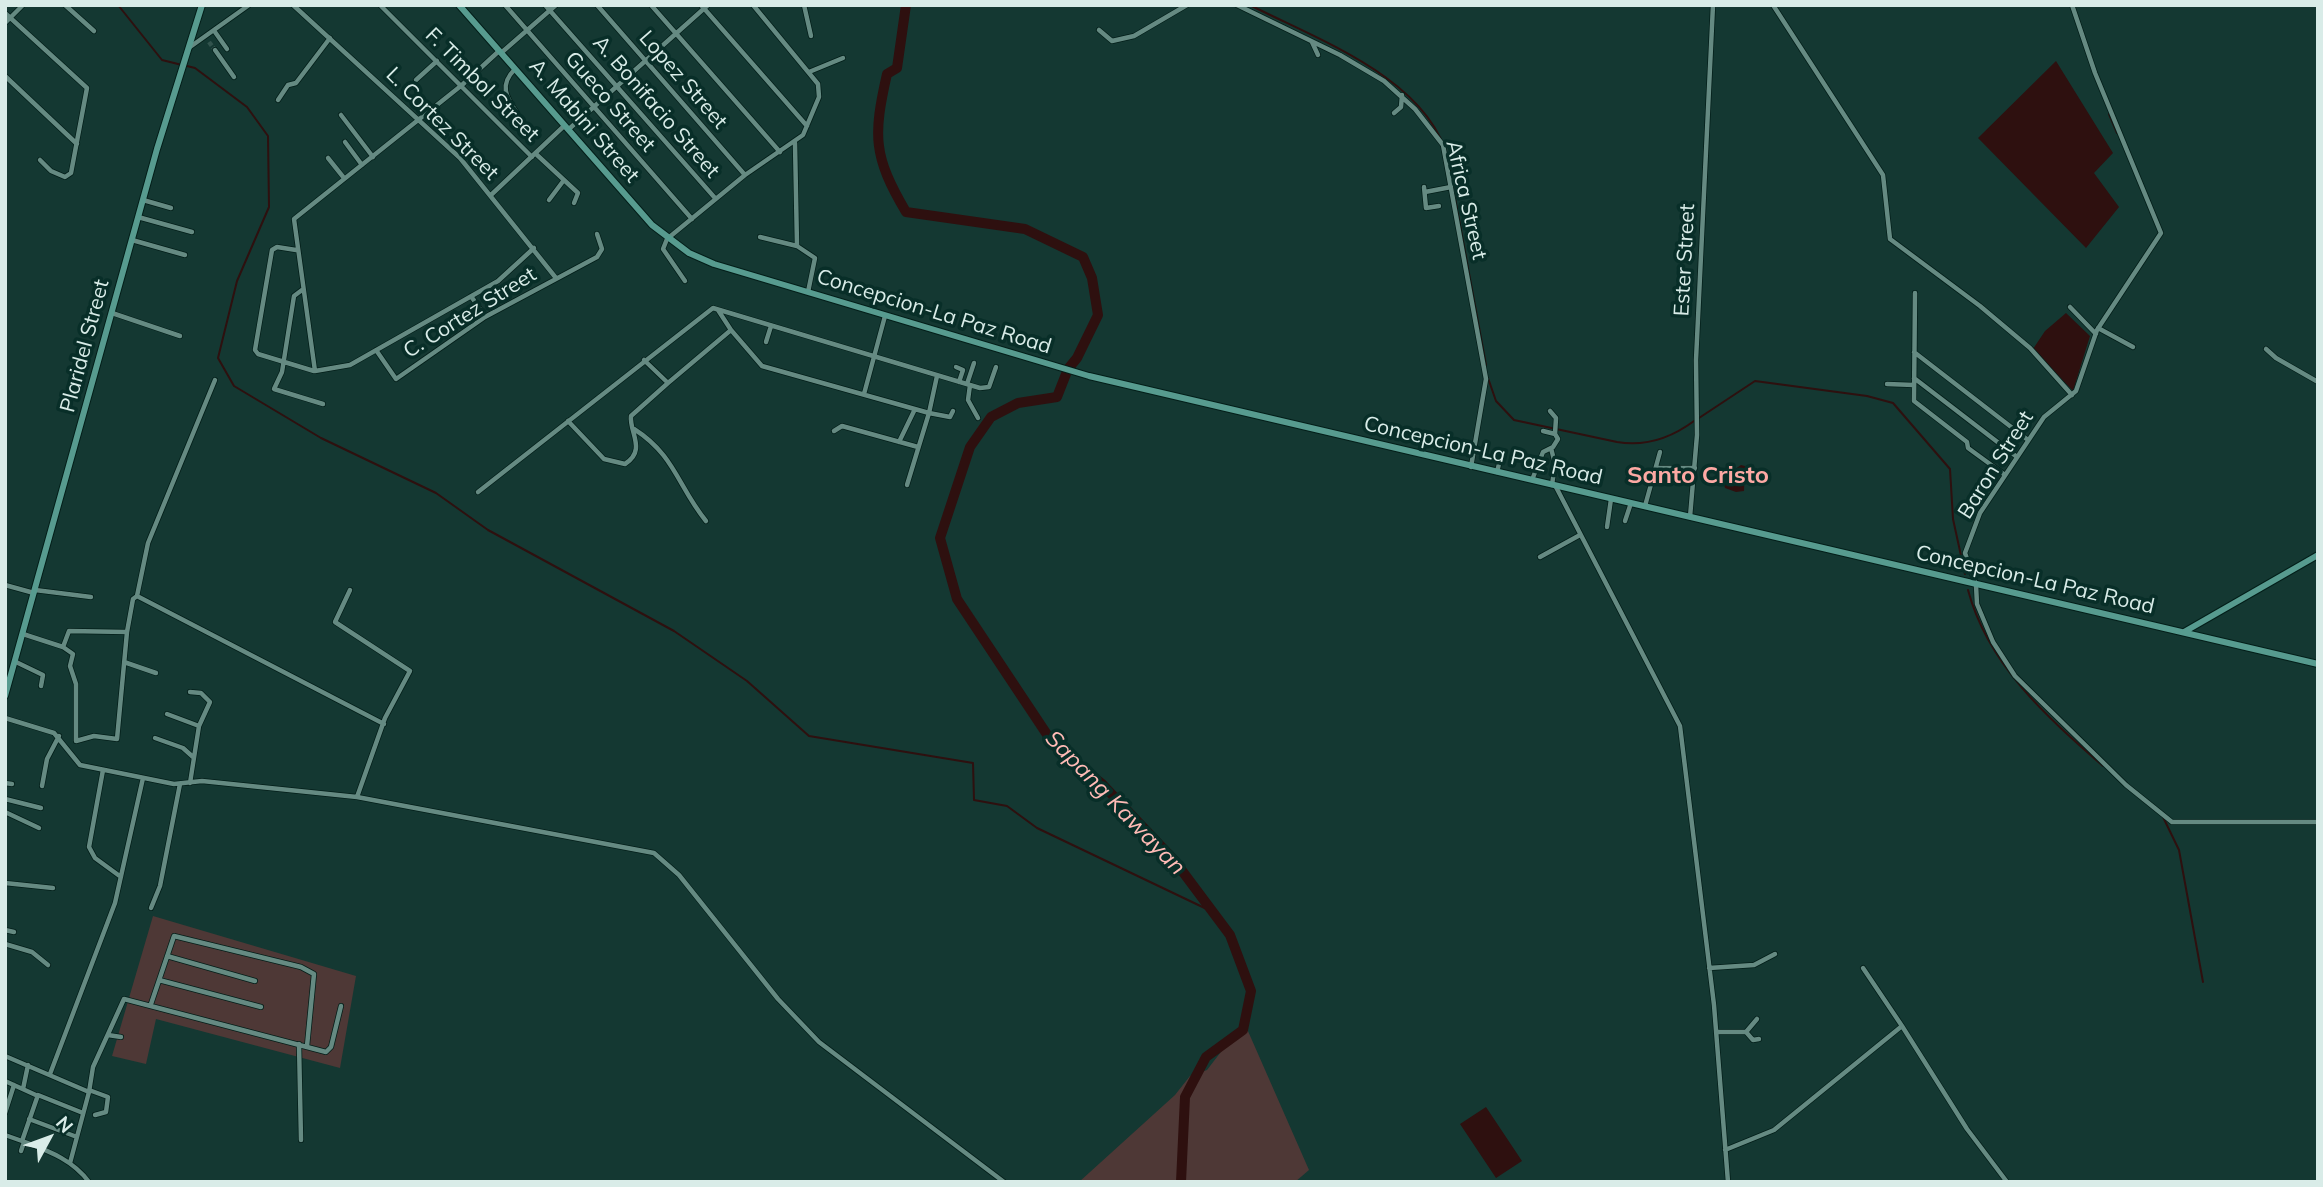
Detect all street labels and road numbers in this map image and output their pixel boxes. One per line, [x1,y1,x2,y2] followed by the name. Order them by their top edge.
[420,23,544,147] street label: F. Timbol Street
[634,26,732,134] street label: Lopez Street
[587,31,725,183] street label: A. Bonifacio Street
[560,47,660,157] street label: Gueco Street
[524,54,644,188] street label: A. Mabini Street
[380,62,504,186] street label: L. Cortez Street
[1440,138,1492,262] street label: Africa Street
[1669,203,1701,317] street label: Ester Street
[399,262,541,364] street label: C. Cortez Street
[814,264,1054,360] street label: Concepcion-La Paz Road
[55,277,115,415] street label: Plaridel Street
[1953,406,2039,524] street label: Baron Street
[1361,411,1605,491] street label: Concepcion-La Paz Road
[1913,540,2157,620] street label: Concepcion-La Paz Road

